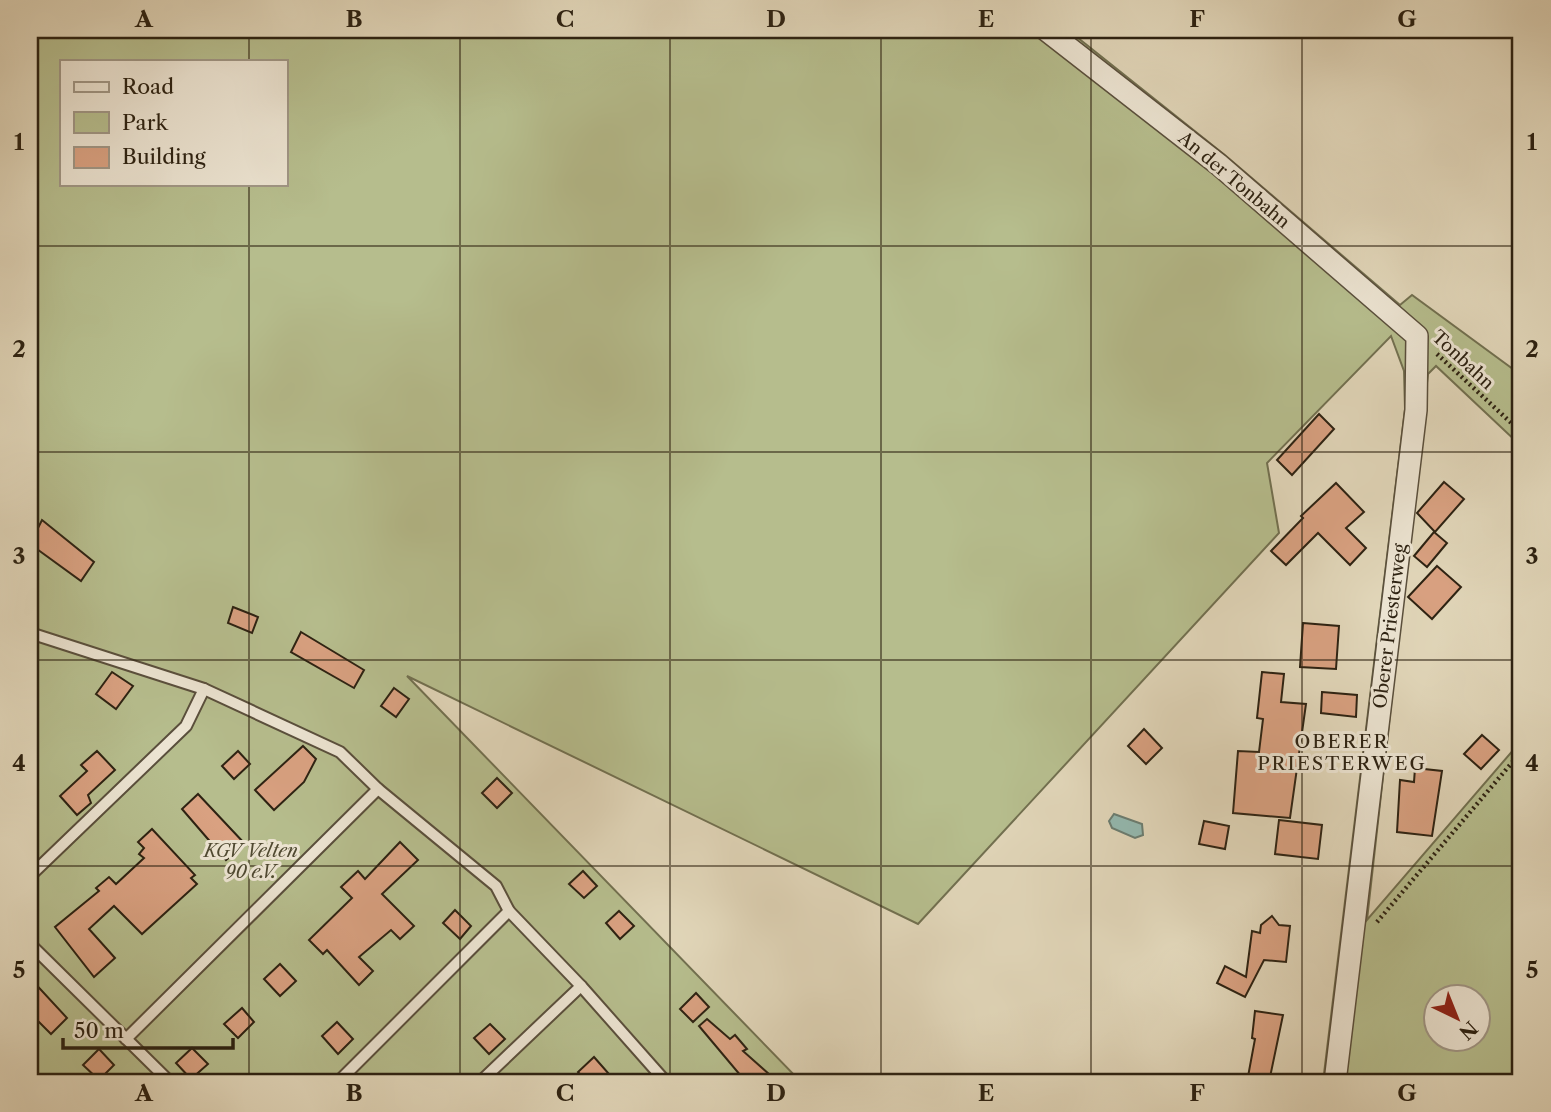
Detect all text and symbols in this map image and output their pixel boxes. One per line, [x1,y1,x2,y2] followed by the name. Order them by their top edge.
[134,5,154,33] text: A
[345,5,363,33] text: B
[556,5,574,33] text: C
[766,5,786,33] text: D
[978,5,994,33] text: E
[1189,5,1205,33] text: F
[1397,5,1417,33] text: G
[60,60,287,186] legend
[122,74,174,99] text: Road
[122,110,168,135] text: Park
[1173,126,1294,233] street label: An der Tonbahn
[14,128,25,156] text: 1
[1527,128,1538,156] text: 1
[122,144,207,169] text: Building
[1427,326,1499,394] street label: Tonbahn
[12,335,26,363] text: 2
[1525,335,1539,363] text: 2
[13,542,26,570] text: 3
[1369,542,1411,710] street label: Oberer Priesterweg
[1526,542,1539,570] text: 3
[1257,730,1427,775] district label: OBERER PRIESTERWEG
[12,749,26,777] text: 4
[1525,749,1539,777] text: 4
[202,840,298,883] park label: KGV Velten 90 e.V.
[13,956,25,984] text: 5
[1526,956,1538,984] text: 5
[1422,982,1492,1052] north arrow
[63,1007,233,1051] scale bar
[1454,1016,1482,1044] text: N
[74,1018,124,1043] text: 50 m
[134,1079,154,1107] text: A
[345,1079,363,1107] text: B
[556,1079,574,1107] text: C
[766,1079,786,1107] text: D
[978,1079,994,1107] text: E
[1189,1079,1205,1107] text: F
[1397,1079,1417,1107] text: G

